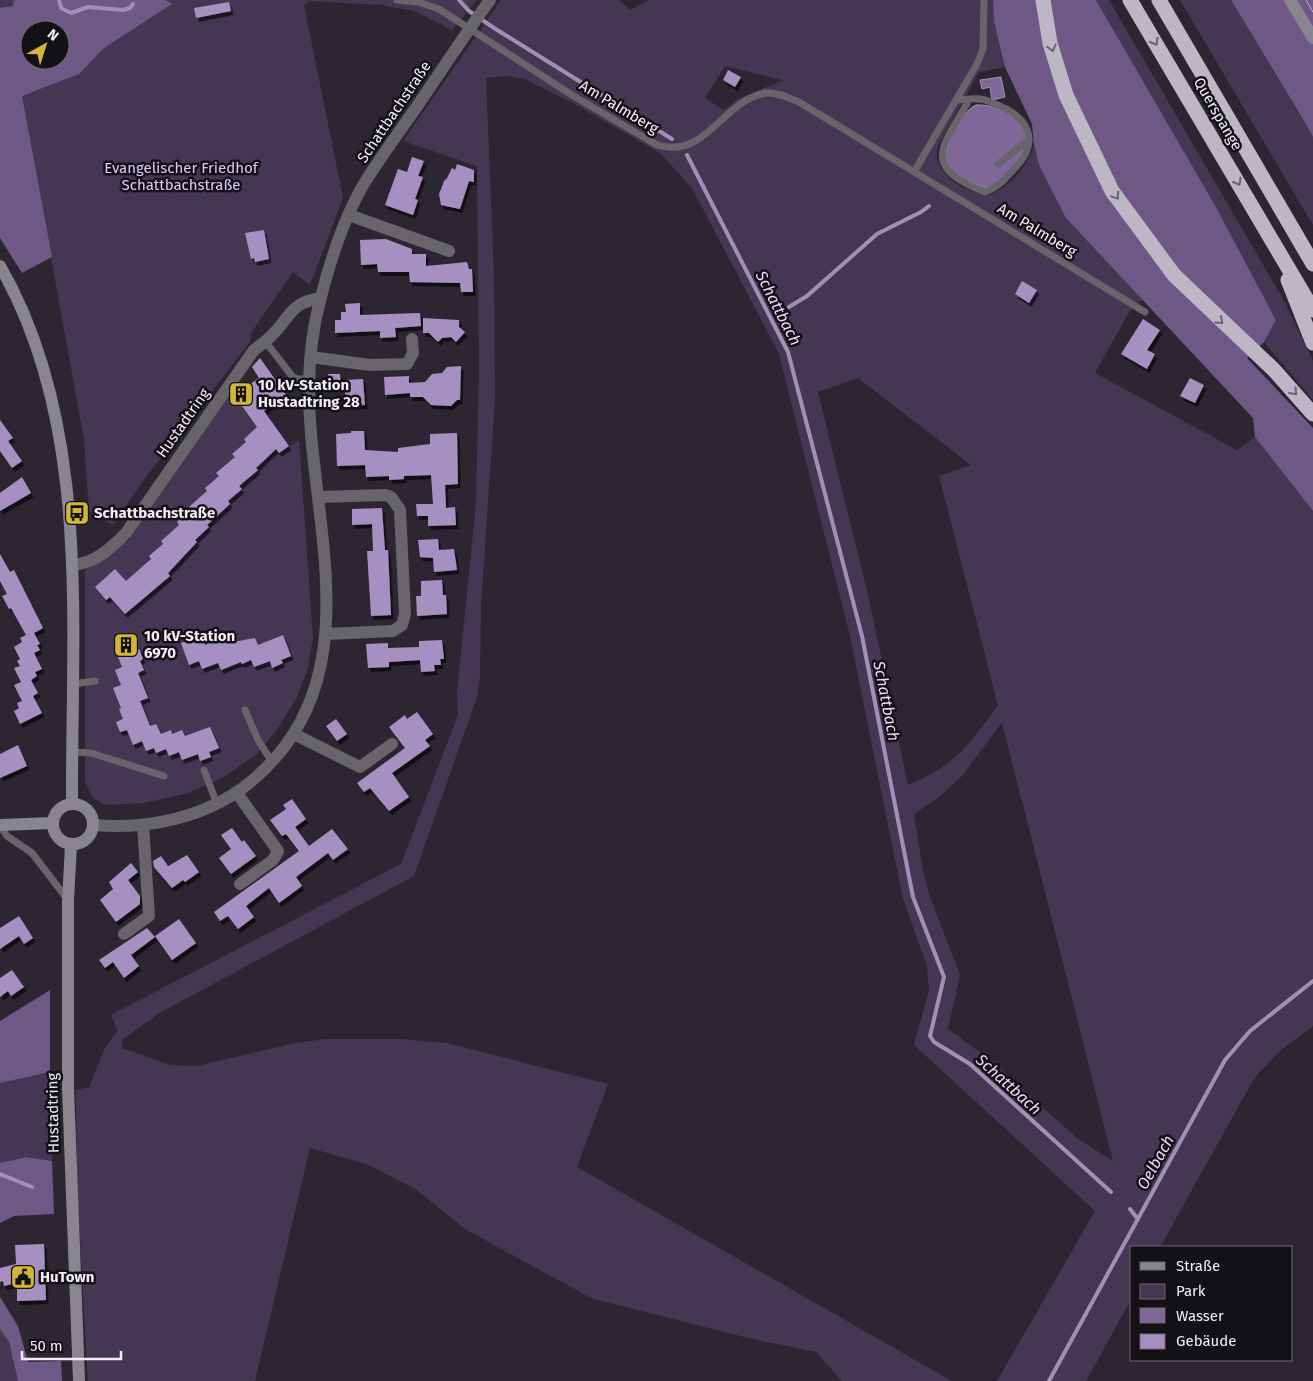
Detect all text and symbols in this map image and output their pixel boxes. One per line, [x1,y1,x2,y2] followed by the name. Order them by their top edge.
[20,20,70,70] north arrow
[44,26,62,45] text: N
[1149,37,1159,46] one-way arrow
[1046,43,1057,52] one-way arrow
[353,58,435,166] street label: Schattbachstraße
[1190,74,1246,154] street label: Querspange
[576,76,662,138] street label: Am Palmberg
[104,159,259,194] park label: Evangelischer Friedhof Schattbachstraße
[1231,177,1241,186] one-way arrow
[1110,191,1119,200] one-way arrow
[994,199,1080,261] street label: Am Palmberg
[751,267,805,349] water label: Schattbach
[1215,315,1224,324] one-way arrow
[258,376,360,411] place label: 10 kV-Station Hustadtring 28
[228,381,254,407] building icon: 10 kV-Station Hustadtring 28
[153,385,214,461] street label: Hustadtring
[1288,386,1297,395] one-way arrow
[64,500,90,526] bus stop icon: Schattbachstraße
[94,504,215,522] place label: Schattbachstraße
[144,627,235,662] place label: 10 kV-Station 6970
[113,632,139,658] building icon: 10 kV-Station 6970
[869,658,904,743] water label: Schattbach
[971,1049,1045,1119] water label: Schattbach
[43,1072,63,1153] street label: Hustadtring
[1133,1132,1178,1193] water label: Oelbach
[1130,1246,1293,1361] legend
[1176,1257,1220,1275] text: Straße
[10,1264,36,1290] public building icon: HuTown
[40,1268,95,1286] place label: HuTown
[1176,1282,1206,1300] text: Park
[1176,1307,1224,1325] text: Wasser
[22,1328,121,1360] scale bar
[1176,1332,1236,1350] text: Gebäude
[30,1337,63,1355] text: 50 m

